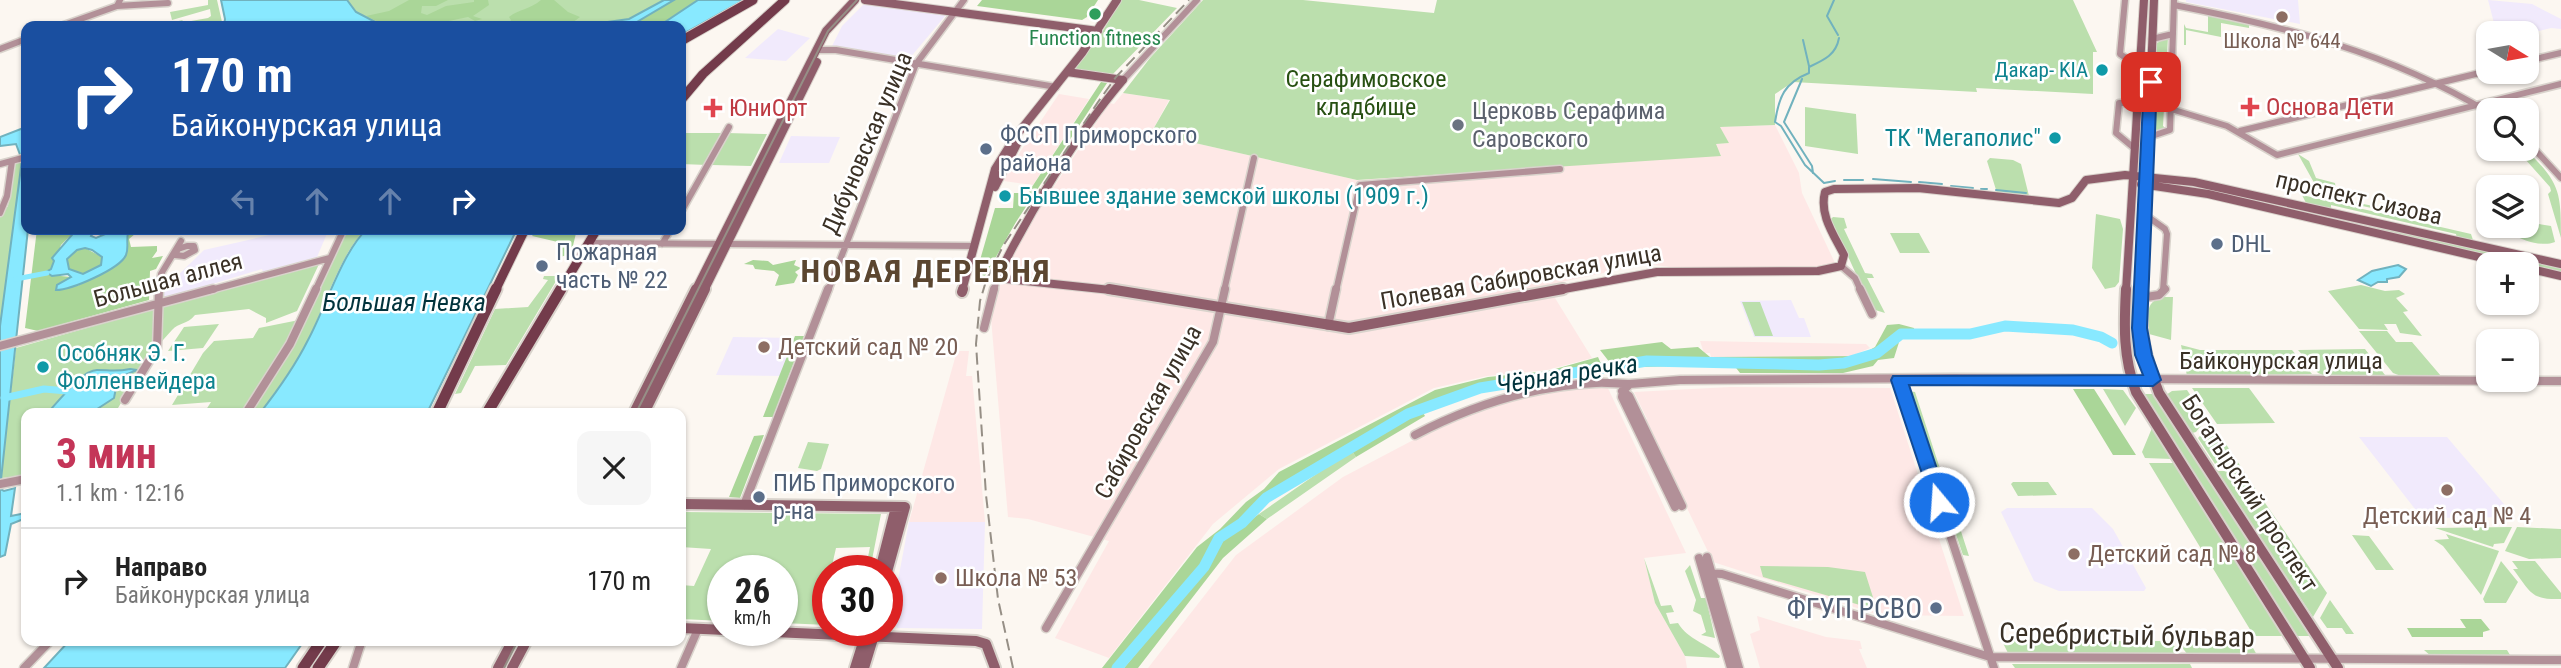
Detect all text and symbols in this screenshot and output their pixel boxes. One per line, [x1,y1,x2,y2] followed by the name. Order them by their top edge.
[1087,6,1103,22] marker: Function fitness
[2274,9,2290,25] marker: Школа № 644
[2476,21,2539,84] north arrow
[2476,21,2539,392] map controls
[1029,26,1161,50] place label: Function fitness
[2223,29,2341,53] place label: Школа № 644
[171,47,293,104] text: 170 m
[816,48,918,238] street label: Дибуновская улица
[56,49,147,140] icon: right
[2121,52,2181,112] pin
[1995,58,2088,82] place label: Дакар- KIA
[2094,62,2110,78] marker: Дакар- KIA
[2132,63,2170,101] icon: arrive
[1286,65,1446,121] park label: Серафимовское кладбище
[2266,93,2394,121] place label: Основа Дети
[729,94,807,122] place label: ЮниОрт
[1472,97,1665,153] place label: Церковь Серафима Саровского
[2240,97,2260,117] marker: Основа Дети
[703,98,723,118] marker: ЮниОрт
[2476,98,2539,161] button: search
[171,106,442,144] text: Байконурская улица
[1450,117,1466,133] marker: Церковь Серафима Саровского
[1000,121,1197,177] place label: ФССП Приморского района
[1885,124,2041,152] place label: ТК "Мегаполис"
[2047,130,2063,146] marker: ТК "Мегаполис"
[978,141,994,157] marker: ФССП Приморского района
[2273,165,2445,231] street label: проспект Сизова
[2476,175,2539,238] button: layers
[225,182,263,220] icon: left
[298,182,336,220] icon: ahead
[371,182,409,220] icon: ahead
[444,182,482,220] icon: right
[1019,182,1429,210] place label: Бывшее здание земской школы (1909 г.)
[997,188,1013,204] marker: Бывшее здание земской школы (1909 г.)
[2231,230,2271,258] place label: DHL
[2209,236,2225,252] marker: DHL
[556,238,668,294] place label: Пожарная часть № 22
[1378,238,1664,316] street label: Полевая Сабировская улица
[90,247,246,313] street label: Большая аллея
[801,252,1052,290] district label: НОВАЯ ДЕРЕВНЯ
[2476,252,2539,315] button: +
[534,258,550,274] marker: Пожарная часть № 22
[322,287,486,317] water label: Большая Невка
[1089,320,1207,504] street label: Сабировская улица
[2476,329,2539,392] button: −
[778,333,958,361] place label: Детский сад № 20
[57,339,216,395] place label: Особняк Э. Г. Фолленвейдера
[756,339,772,355] marker: Детский сад № 20
[2179,347,2383,375] street label: Байконурская улица
[1494,348,1640,400] water label: Чёрная речка
[35,359,51,375] marker: Особняк Э. Г. Фолленвейдера
[2176,389,2324,597] street label: Богатырский проспект
[56,429,157,478] text: 3 мин
[577,431,651,505] button: close
[1902,465,1976,539] position arrow
[773,469,955,525] place label: ПИБ Приморского р-на
[56,480,185,507] text: 1.1 km · 12:16
[2439,482,2455,498] marker: Детский сад № 4
[751,489,767,505] marker: ПИБ Приморского р-на
[2363,502,2531,530] place label: Детский сад № 4
[2088,540,2256,568] place label: Детский сад № 8
[2066,546,2082,562] marker: Детский сад № 8
[115,552,207,582] text: Направо
[812,555,903,646] speed limit sign: 30
[56,562,94,600] icon: right
[955,564,1077,592] place label: Школа № 53
[587,566,651,596] text: 170 m
[933,570,949,586] marker: Школа № 53
[735,571,770,612] text: 26
[115,582,310,609] text: Байконурская улица
[1787,592,1922,625] place label: ФГУП РСВО
[1928,600,1944,616] marker: ФГУП РСВО
[734,607,771,628] text: km/h
[1999,616,2255,654] street label: Серебристый бульвар

